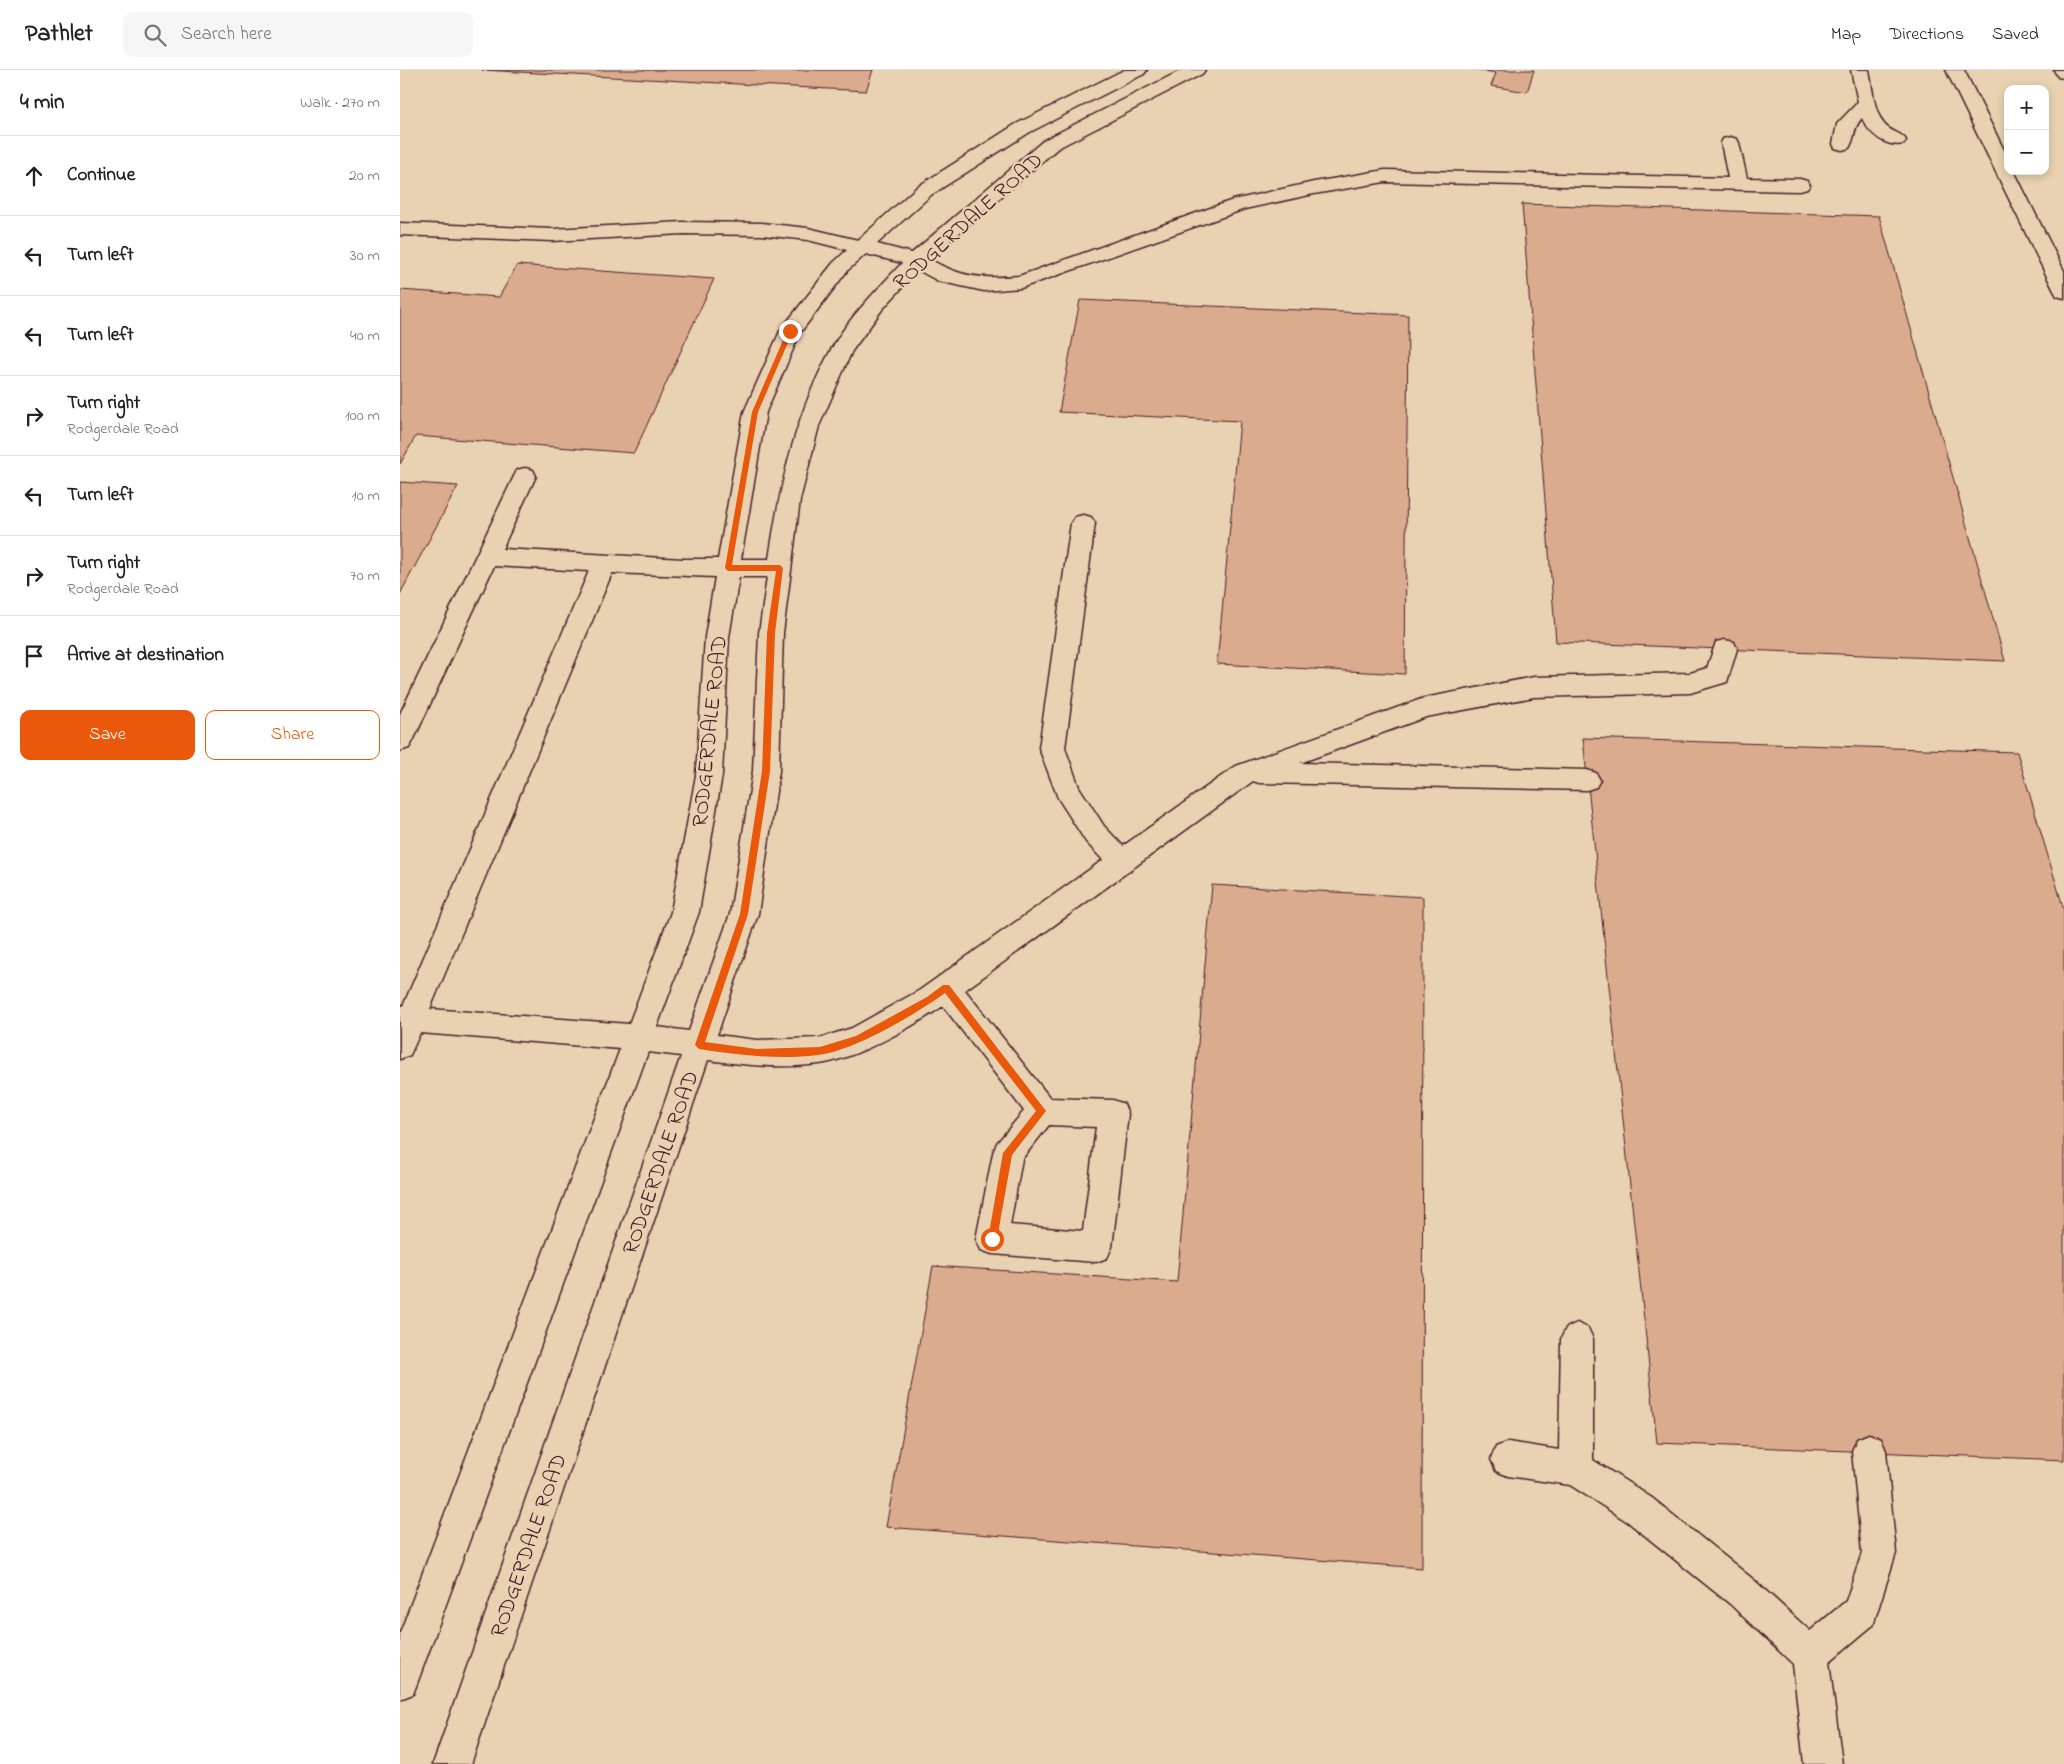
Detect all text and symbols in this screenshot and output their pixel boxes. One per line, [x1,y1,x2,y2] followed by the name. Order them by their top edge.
[123,12,473,57] search box
[25,17,93,52] text: Pathlet
[141,21,169,49] icon: search
[181,21,272,48] text: Search here
[1831,22,1861,48] text: Map
[1889,22,1964,48] text: Directions
[1992,22,2039,48] text: Saved
[2004,85,2049,175] map controls
[2004,85,2049,130] button: +
[20,88,64,118] text: 4 min
[300,91,380,115] text: Walk · 270 m
[2004,130,2049,175] button: −
[887,146,1051,298] street label: RODGERDALE ROAD
[20,162,48,190] icon: ahead
[67,162,135,189] text: Continue
[349,164,380,188] text: 20 m
[20,242,48,270] icon: left
[67,242,134,269] text: Turn left
[350,244,380,268] text: 30 m
[779,320,802,343] route end
[20,322,48,350] icon: left
[67,322,134,349] text: Turn left
[350,324,380,348] text: 40 m
[67,390,140,417] text: Turn right
[20,402,48,430] icon: right
[345,404,380,428] text: 100 m
[67,417,179,441] text: Rodgerdale Road
[20,482,48,510] icon: left
[67,482,134,509] text: Turn left
[352,484,380,508] text: 10 m
[67,550,140,577] text: Turn right
[20,562,48,590] icon: right
[350,564,380,588] text: 70 m
[67,577,179,601] text: Rodgerdale Road
[685,634,737,829] street label: RODGERDALE ROAD
[20,642,48,670] icon: arrive
[67,642,224,669] text: Arrive at destination
[20,710,195,760] button: Save
[205,710,380,760] button: Share
[615,1067,708,1259] street label: RODGERDALE ROAD
[981,1228,1004,1251] route start
[483,1450,576,1642] street label: RODGERDALE ROAD

